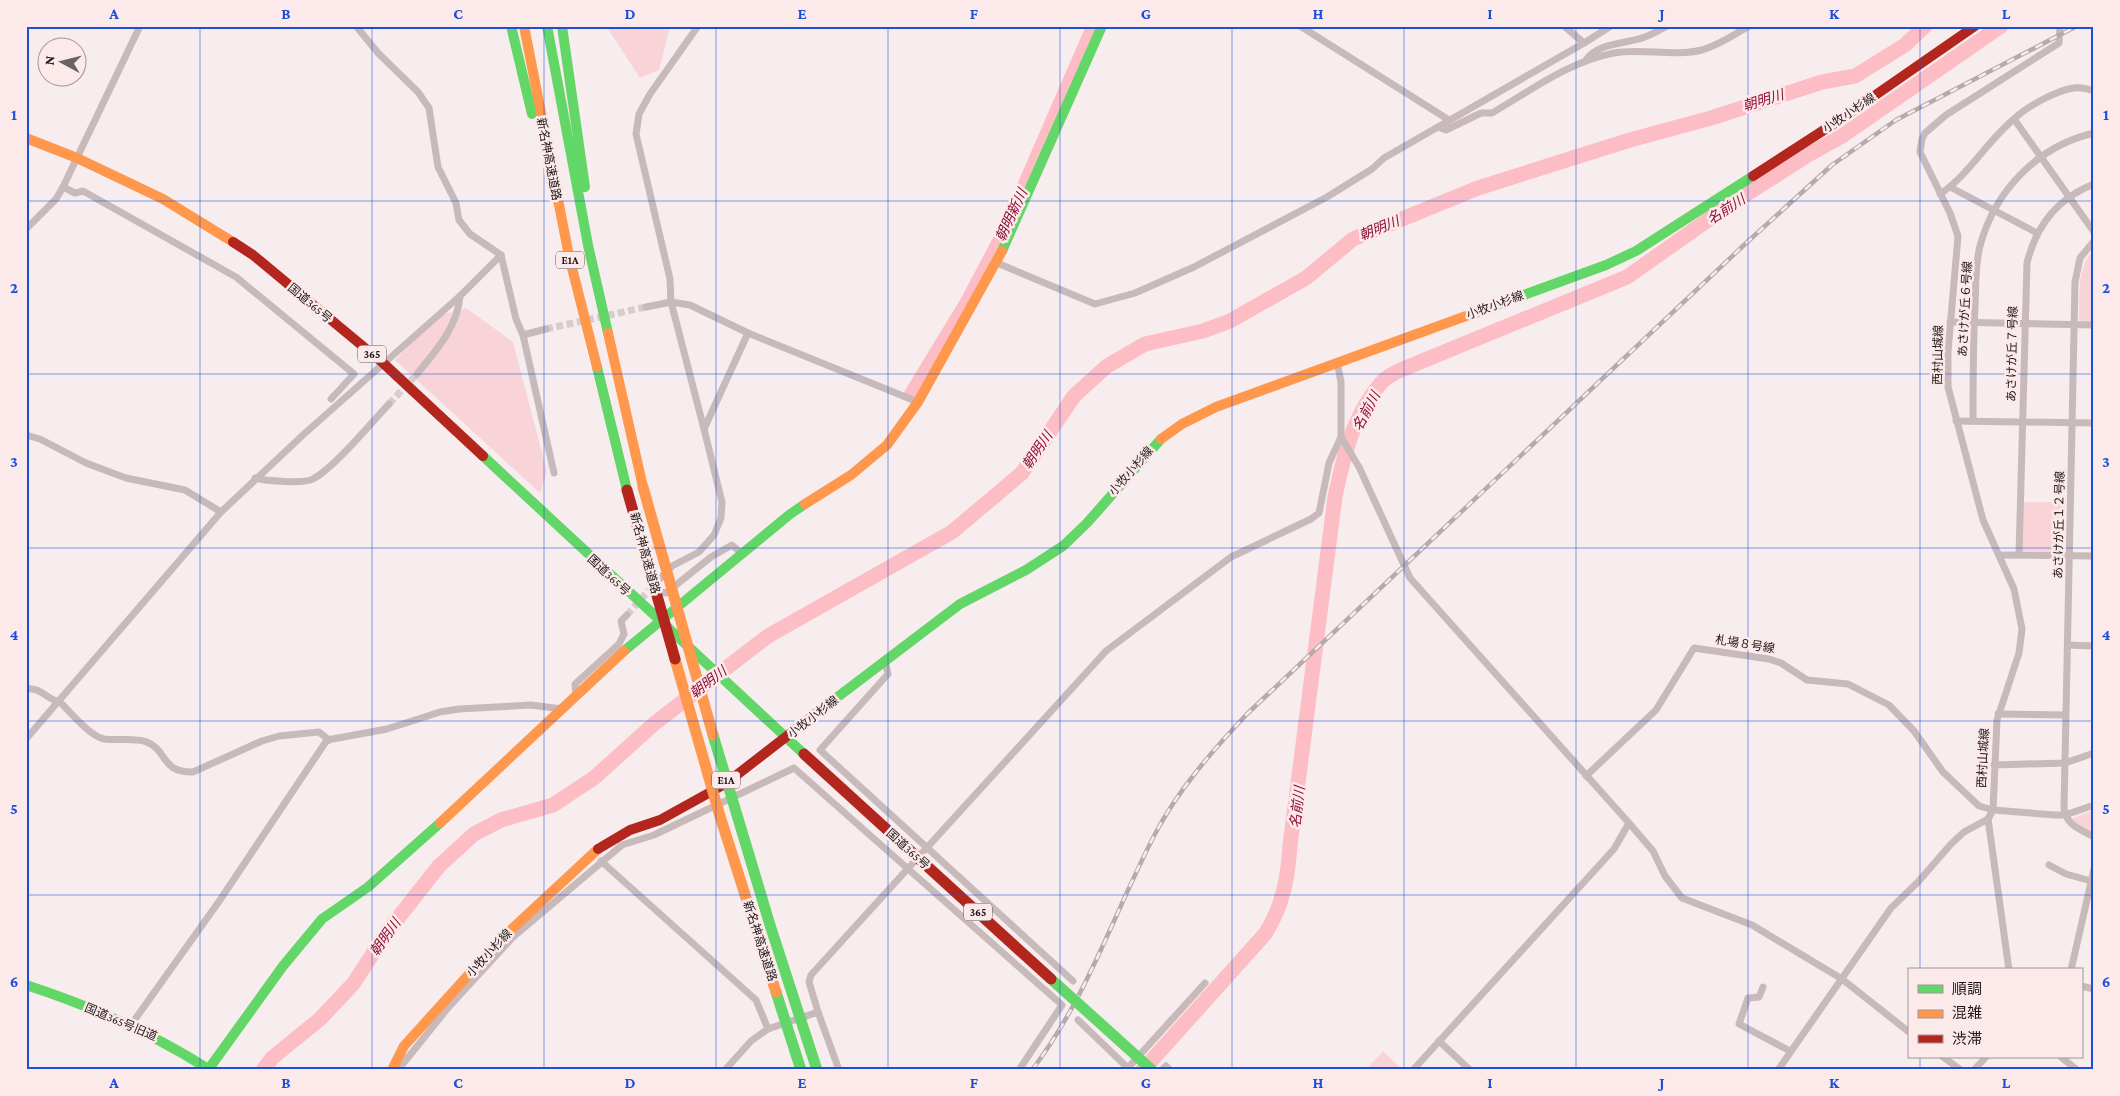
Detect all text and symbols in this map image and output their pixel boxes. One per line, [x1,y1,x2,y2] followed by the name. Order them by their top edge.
[108,5,119,22] text: A
[281,5,291,22] text: B
[453,5,463,22] text: C
[624,5,636,22] text: D
[797,5,807,22] text: E
[970,5,979,22] text: F
[1141,5,1151,22] text: G
[1313,5,1324,22] text: H
[1487,5,1493,22] text: I
[1657,5,1665,22] text: J
[1829,5,1840,22] text: K
[2002,5,2011,22] text: L
[38,38,88,88] north arrow
[41,54,58,66] text: N
[1741,86,1787,114] water label: 朝明川
[1820,90,1878,136] street label: 小牧小杉線
[11,106,17,123] text: 1
[2103,106,2109,123] text: 1
[534,116,564,202] street label: 新名神高速道路
[992,184,1031,244] water label: 朝明新川
[1704,190,1750,227] water label: 名前川
[1357,212,1403,243] water label: 朝明川
[556,252,584,268] road number: E1A
[1955,261,1975,357] street label: あさけが丘６号線
[10,279,18,296] text: 2
[2102,279,2110,296] text: 2
[285,281,335,325] street label: 国道365号
[1464,288,1526,322] street label: 小牧小杉線
[2004,306,2020,402] street label: あさけが丘７号線
[1930,325,1946,385] street label: 西村山城線
[358,346,386,362] road number: 365
[1349,387,1384,433] water label: 名前川
[1019,426,1056,472] water label: 朝明川
[1106,444,1156,498] street label: 小牧小杉線
[10,453,18,470] text: 3
[2102,453,2110,470] text: 3
[2051,471,2067,579] street label: あさけが丘１２号線
[627,511,663,595] street label: 新名神高速道路
[585,552,633,598] street label: 国道365号
[10,626,19,643] text: 4
[2102,626,2111,643] text: 4
[1714,632,1776,656] street label: 札場８号線
[687,662,731,701] water label: 朝明川
[785,693,841,741] street label: 小牧小杉線
[1974,728,1992,788] street label: 西村山城線
[712,772,740,788] road number: E1A
[1287,783,1308,829] water label: 名前川
[10,800,18,817] text: 5
[2102,800,2110,817] text: 5
[884,826,932,872] street label: 国道365号
[740,899,780,983] street label: 新名神高速道路
[964,904,992,920] road number: 365
[366,914,405,959] water label: 朝明川
[463,926,515,980] street label: 小牧小杉線
[1908,968,2082,1058] legend
[10,973,18,990] text: 6
[2102,973,2110,990] text: 6
[1952,981,1982,997] text: 順調
[83,1000,159,1044] street label: 国道365号旧道
[1952,1005,1982,1021] text: 混雑
[1952,1031,1982,1047] text: 渋滞
[108,1074,119,1091] text: A
[281,1074,291,1091] text: B
[453,1074,463,1091] text: C
[624,1074,636,1091] text: D
[797,1074,807,1091] text: E
[970,1074,979,1091] text: F
[1141,1074,1151,1091] text: G
[1313,1074,1324,1091] text: H
[1487,1074,1493,1091] text: I
[1657,1074,1665,1091] text: J
[1829,1074,1840,1091] text: K
[2002,1074,2011,1091] text: L

